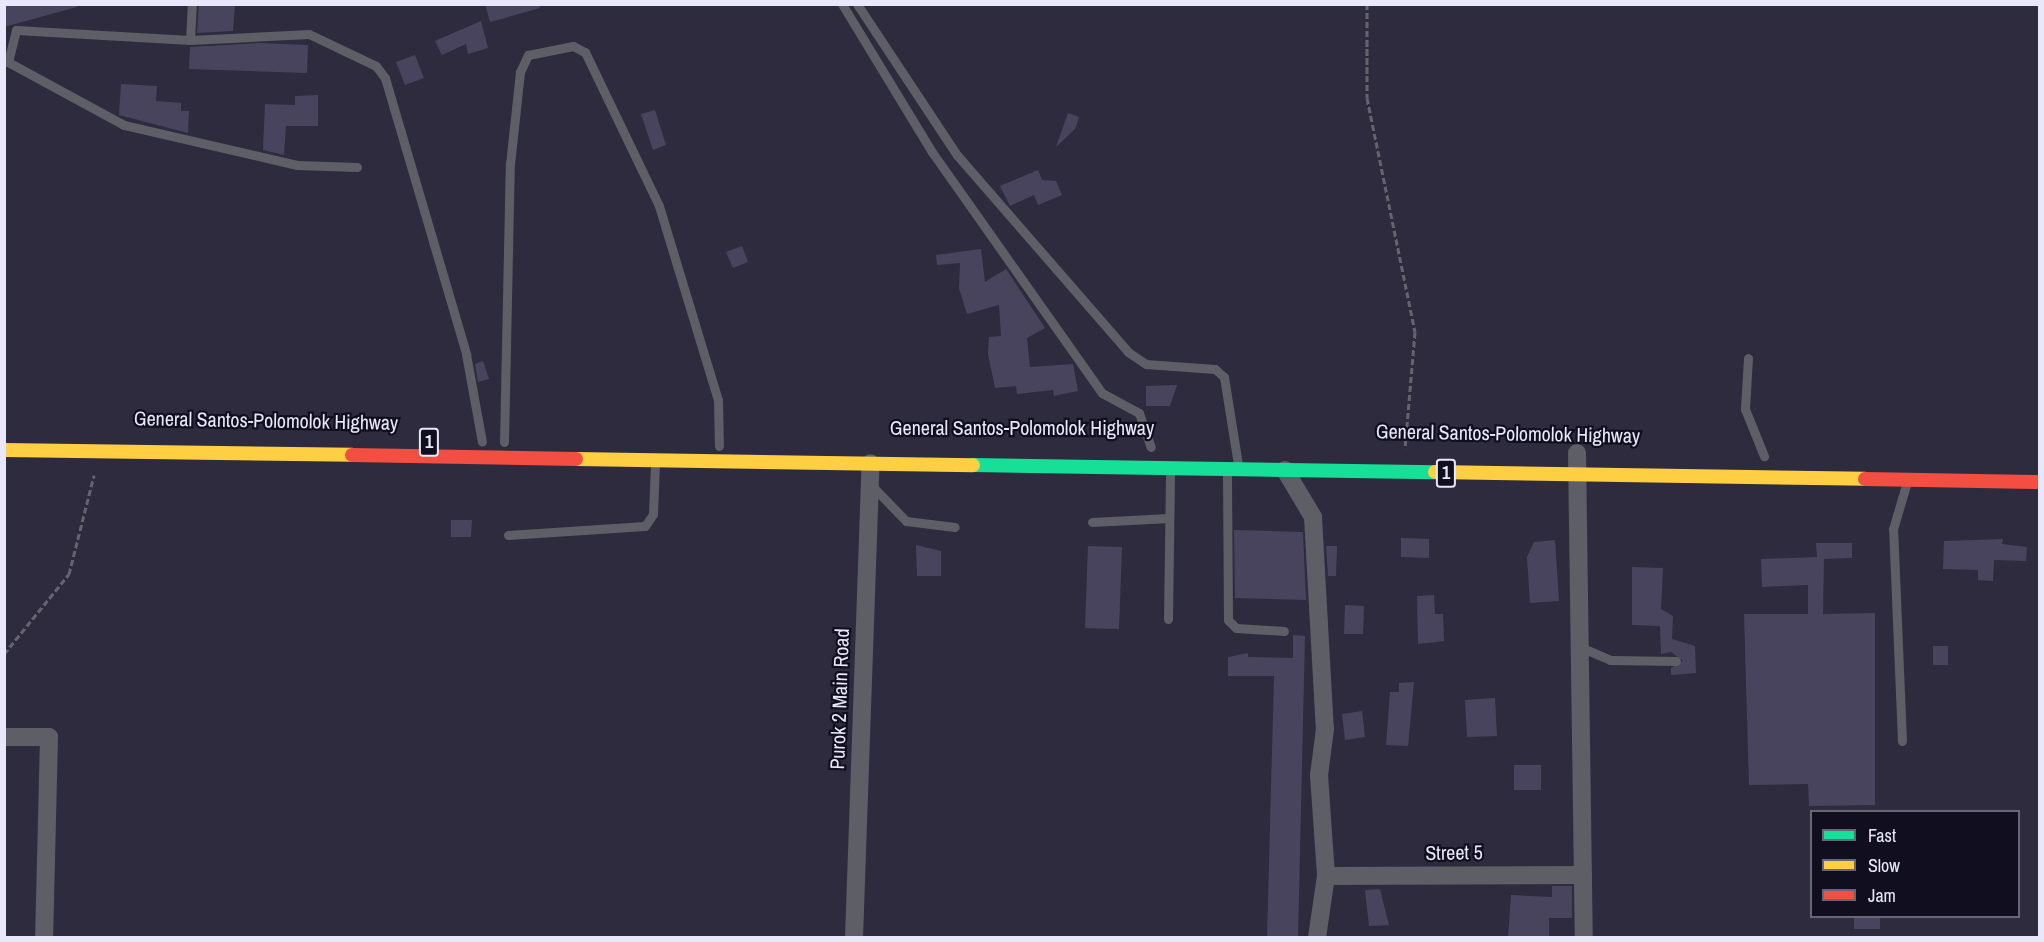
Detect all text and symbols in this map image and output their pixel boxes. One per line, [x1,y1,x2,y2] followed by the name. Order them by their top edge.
[134,406,398,434] street label: General Santos-Polomolok Highway
[890,415,1154,439] street label: General Santos-Polomolok Highway
[1376,419,1640,447] street label: General Santos-Polomolok Highway
[418,427,440,457] road number: 1
[1436,458,1456,488] road number: 1
[825,628,853,770] street label: Purok 2 Main Road
[1810,810,2020,918] legend
[1868,823,1896,848] text: Fast
[1425,840,1483,864] street label: Street 5
[1868,853,1900,878] text: Slow
[1868,883,1896,908] text: Jam

